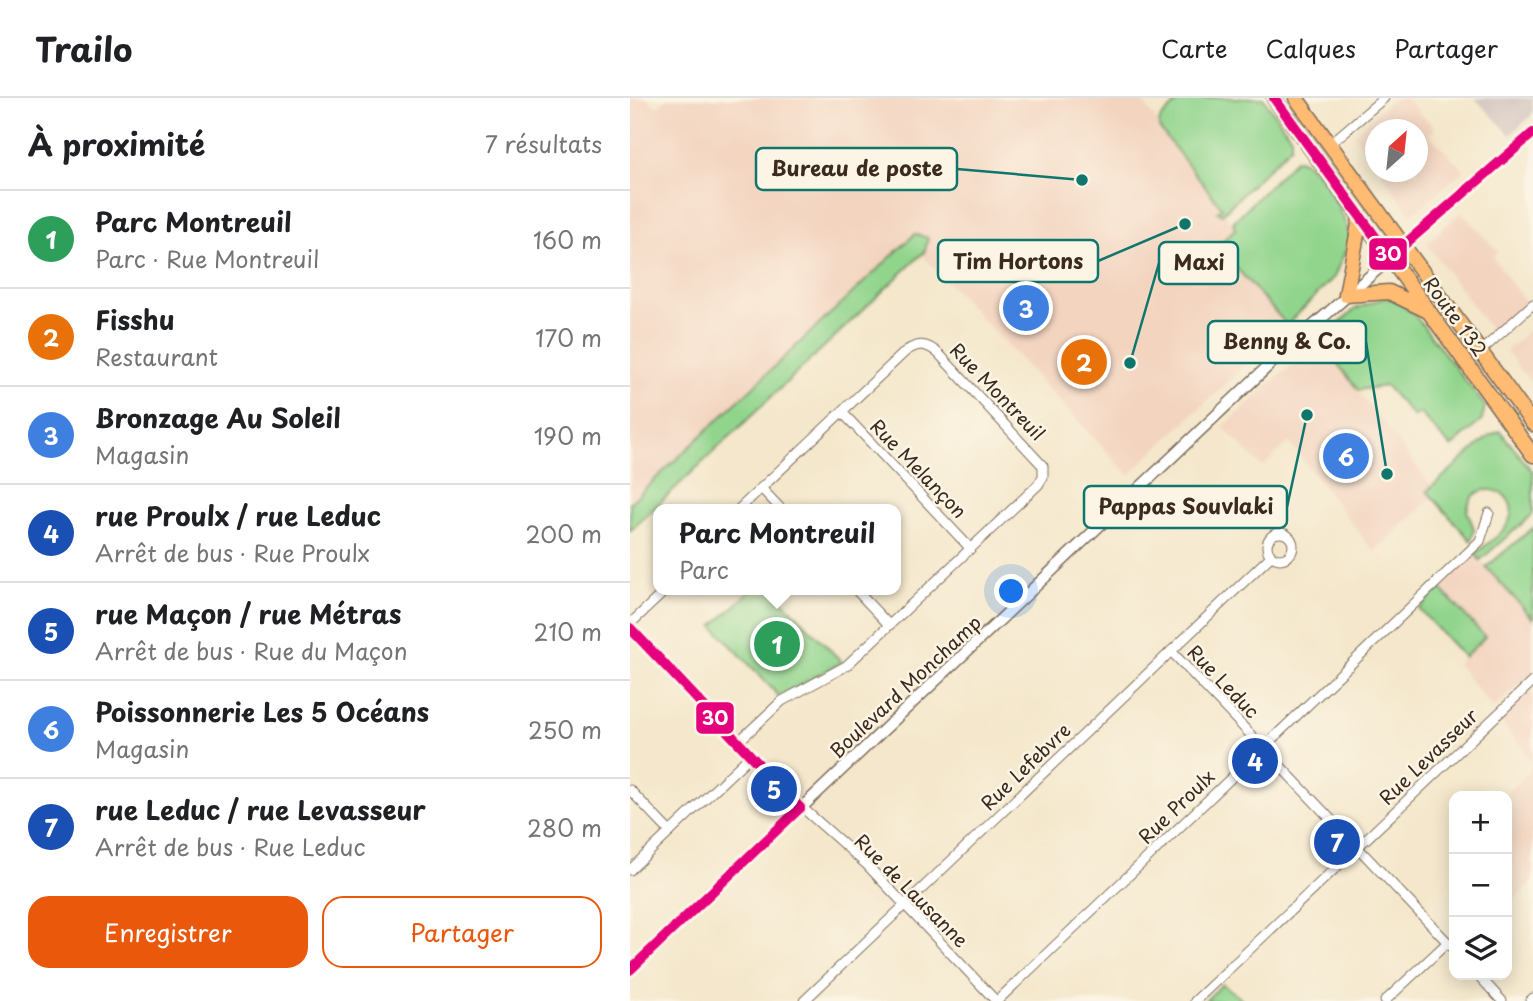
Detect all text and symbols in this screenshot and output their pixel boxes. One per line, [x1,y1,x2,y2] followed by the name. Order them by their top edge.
[35,23,132,73] text: Trailo
[1161,30,1227,66] text: Carte
[1265,30,1356,66] text: Calques
[1394,30,1498,66] text: Partager
[1365,119,1428,182] north arrow
[28,121,205,166] text: À proximité
[485,126,602,161] text: 7 résultats
[756,148,957,190] callout: Bureau de poste
[771,151,943,183] text: Bureau de poste
[95,202,291,241] text: Parc Montreuil
[46,222,57,257] text: 1
[533,222,602,257] text: 160 m
[1368,237,1408,271] line badge: 30
[1375,239,1401,267] text: 30
[938,240,1098,282] callout: Tim Hortons
[95,241,319,276] text: Parc · Rue Montreuil
[1159,242,1238,284] callout: Maxi
[953,244,1083,276] text: Tim Hortons
[1174,245,1224,277] text: Maxi
[1417,270,1495,362] street label: Route 132
[1003,282,1049,334] pin: 3
[95,300,175,339] text: Fisshu
[43,320,59,355] text: 2
[535,320,602,355] text: 170 m
[1208,321,1366,363] callout: Benny & Co.
[1223,324,1351,356] text: Benny & Co.
[944,336,1052,446] street label: Rue Montreuil
[1061,336,1107,388] pin: 2
[95,339,218,374] text: Restaurant
[95,398,341,437] text: Bronzage Au Soleil
[864,412,974,524] street label: Rue Melançon
[43,418,59,453] text: 3
[534,418,602,453] text: 190 m
[1323,430,1369,482] pin: 6
[95,437,189,472] text: Magasin
[1084,486,1287,528] callout: Pappas Souvlaki
[1098,489,1274,521] text: Pappas Souvlaki
[95,496,381,535] text: rue Proulx / rue Leduc
[653,504,901,595] popup
[679,513,875,552] text: Parc Montreuil
[43,516,59,551] text: 4
[525,516,602,551] text: 200 m
[95,535,370,570] text: Arrêt de bus · Rue Proulx
[679,552,729,587] text: Parc
[994,574,1028,608] your location
[95,594,402,633] text: rue Maçon / rue Métras
[823,608,987,764] street label: Boulevard Monchamp
[44,614,58,649] text: 5
[534,614,602,649] text: 210 m
[754,618,800,670] pin: 1
[95,633,407,668] text: Arrêt de bus · Rue du Maçon
[1182,638,1266,724] street label: Rue Leduc
[95,692,429,731] text: Poissonnerie Les 5 Océans
[695,701,735,735] line badge: 30
[1372,701,1484,810] street label: Rue Levasseur
[702,703,728,731] text: 30
[43,712,59,747] text: 6
[528,712,602,747] text: 250 m
[974,716,1076,816] street label: Rue Lefebvre
[95,731,189,766] text: Magasin
[1232,735,1278,787] pin: 4
[1132,762,1220,850] street label: Rue Proulx
[751,763,797,815] pin: 5
[95,790,426,829] text: rue Leduc / rue Levasseur
[1449,791,1512,980] map controls
[1449,791,1512,854] button: +
[44,810,58,845] text: 7
[527,810,602,845] text: 280 m
[1314,816,1360,868] pin: 7
[849,827,975,953] street label: Rue de Lausanne
[95,829,365,864] text: Arrêt de bus · Rue Leduc
[1449,854,1512,917] button: −
[28,896,308,968] button: Enregistrer
[322,896,602,968] button: Partager
[1449,917,1512,980] button: layers

